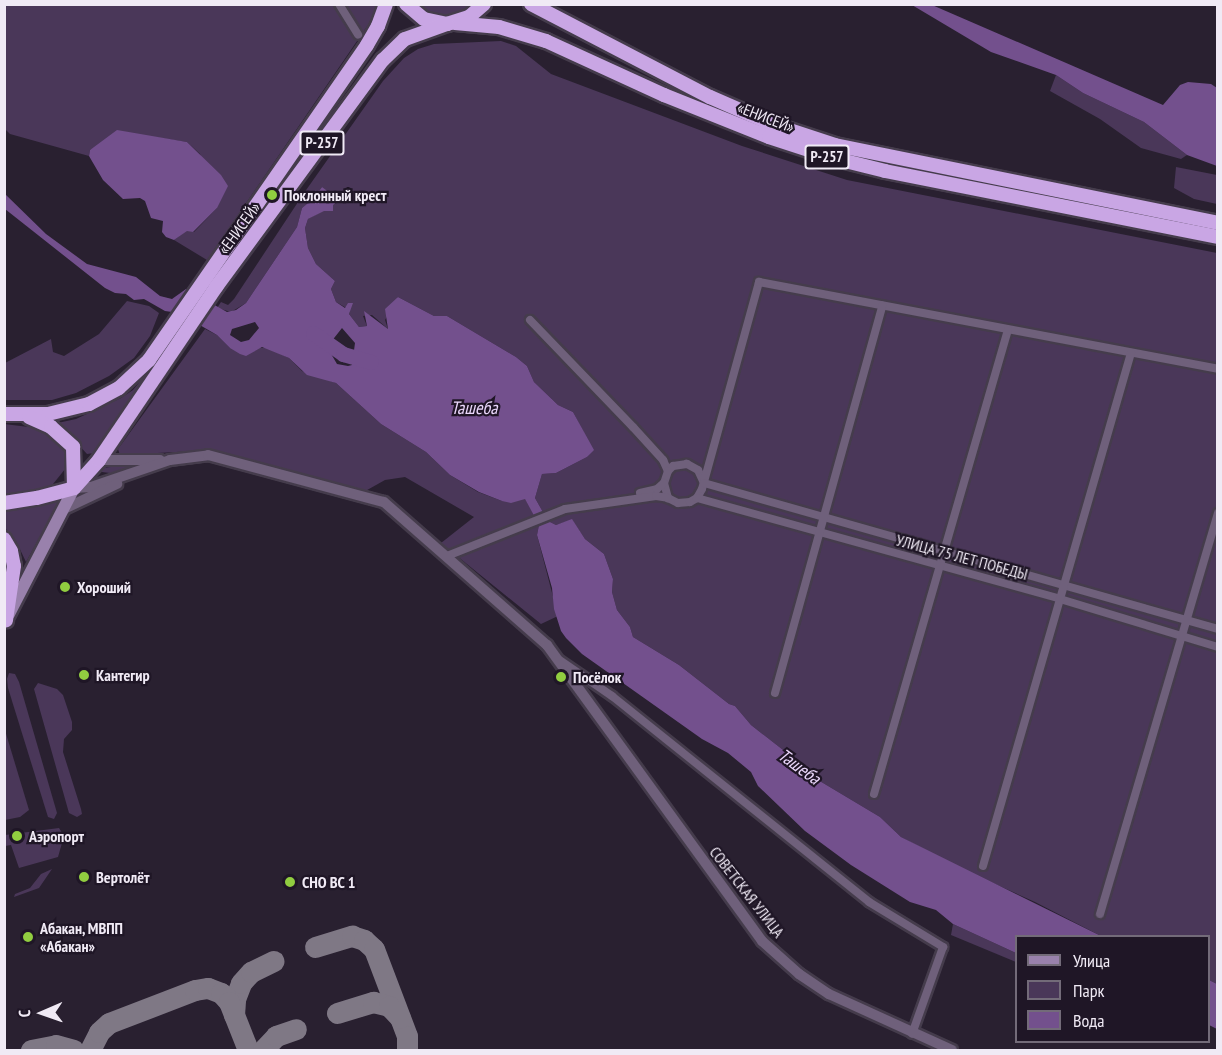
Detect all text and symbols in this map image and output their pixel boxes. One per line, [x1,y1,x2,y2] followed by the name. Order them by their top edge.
[735,97,797,137] street label: «ЕНИСЕЙ»
[300,131,344,155] road number: Р-257
[804,145,850,169] road number: Р-257
[284,185,386,205] place label: Поклонный крест
[265,188,279,202] marker: Поклонный крест
[214,198,264,258] street label: «ЕНИСЕЙ»
[451,397,497,419] water label: Ташеба
[894,530,1030,584] street label: УЛИЦА 75 ЛЕТ ПОБЕДЫ
[77,577,131,597] place label: Хороший
[58,580,72,594] marker: Хороший
[96,665,150,685] place label: Кантегир
[573,667,621,687] place label: Посёлок
[77,668,91,682] marker: Кантегир
[554,670,568,684] marker: Посёлок
[774,745,824,789] water label: Ташеба
[29,826,84,846] place label: Аэропорт
[10,829,24,843] marker: Аэропорт
[705,843,789,941] street label: СОВЕТСКАЯ УЛИЦА
[96,867,150,887] place label: Вертолёт
[77,870,91,884] marker: Вертолёт
[302,872,356,892] place label: СНО ВС 1
[283,875,297,889] marker: СНО ВС 1
[40,918,124,956] place label: Абакан, МВПП «Абакан»
[21,930,35,944] marker: Абакан, МВПП «Абакан»
[1015,935,1210,1043] legend
[1073,949,1110,972] text: Улица
[1073,979,1104,1002] text: Парк
[12,983,72,1043] north arrow
[1073,1009,1104,1032] text: Вода
[14,1010,34,1018] text: С

